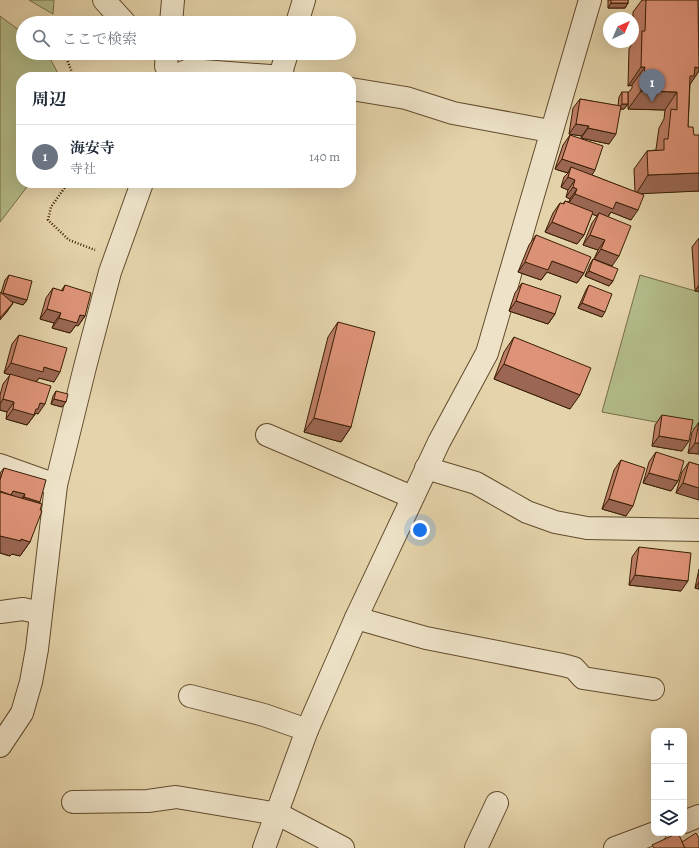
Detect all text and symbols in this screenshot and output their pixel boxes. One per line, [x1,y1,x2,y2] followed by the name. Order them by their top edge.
[603,12,639,48] north arrow
[16,16,356,60] search box
[30,27,52,49] icon: search
[62,29,137,49] text: ここで検索
[639,69,665,102] pin: 1
[32,88,66,111] text: 周辺
[70,138,115,158] text: 海安寺
[43,148,47,165] text: 1
[309,148,340,165] text: 140 m
[70,160,96,177] text: 寺社
[410,520,430,540] your location
[651,728,687,836] map controls
[651,728,687,764] button: +
[651,764,687,800] button: −
[651,800,687,836] button: layers

